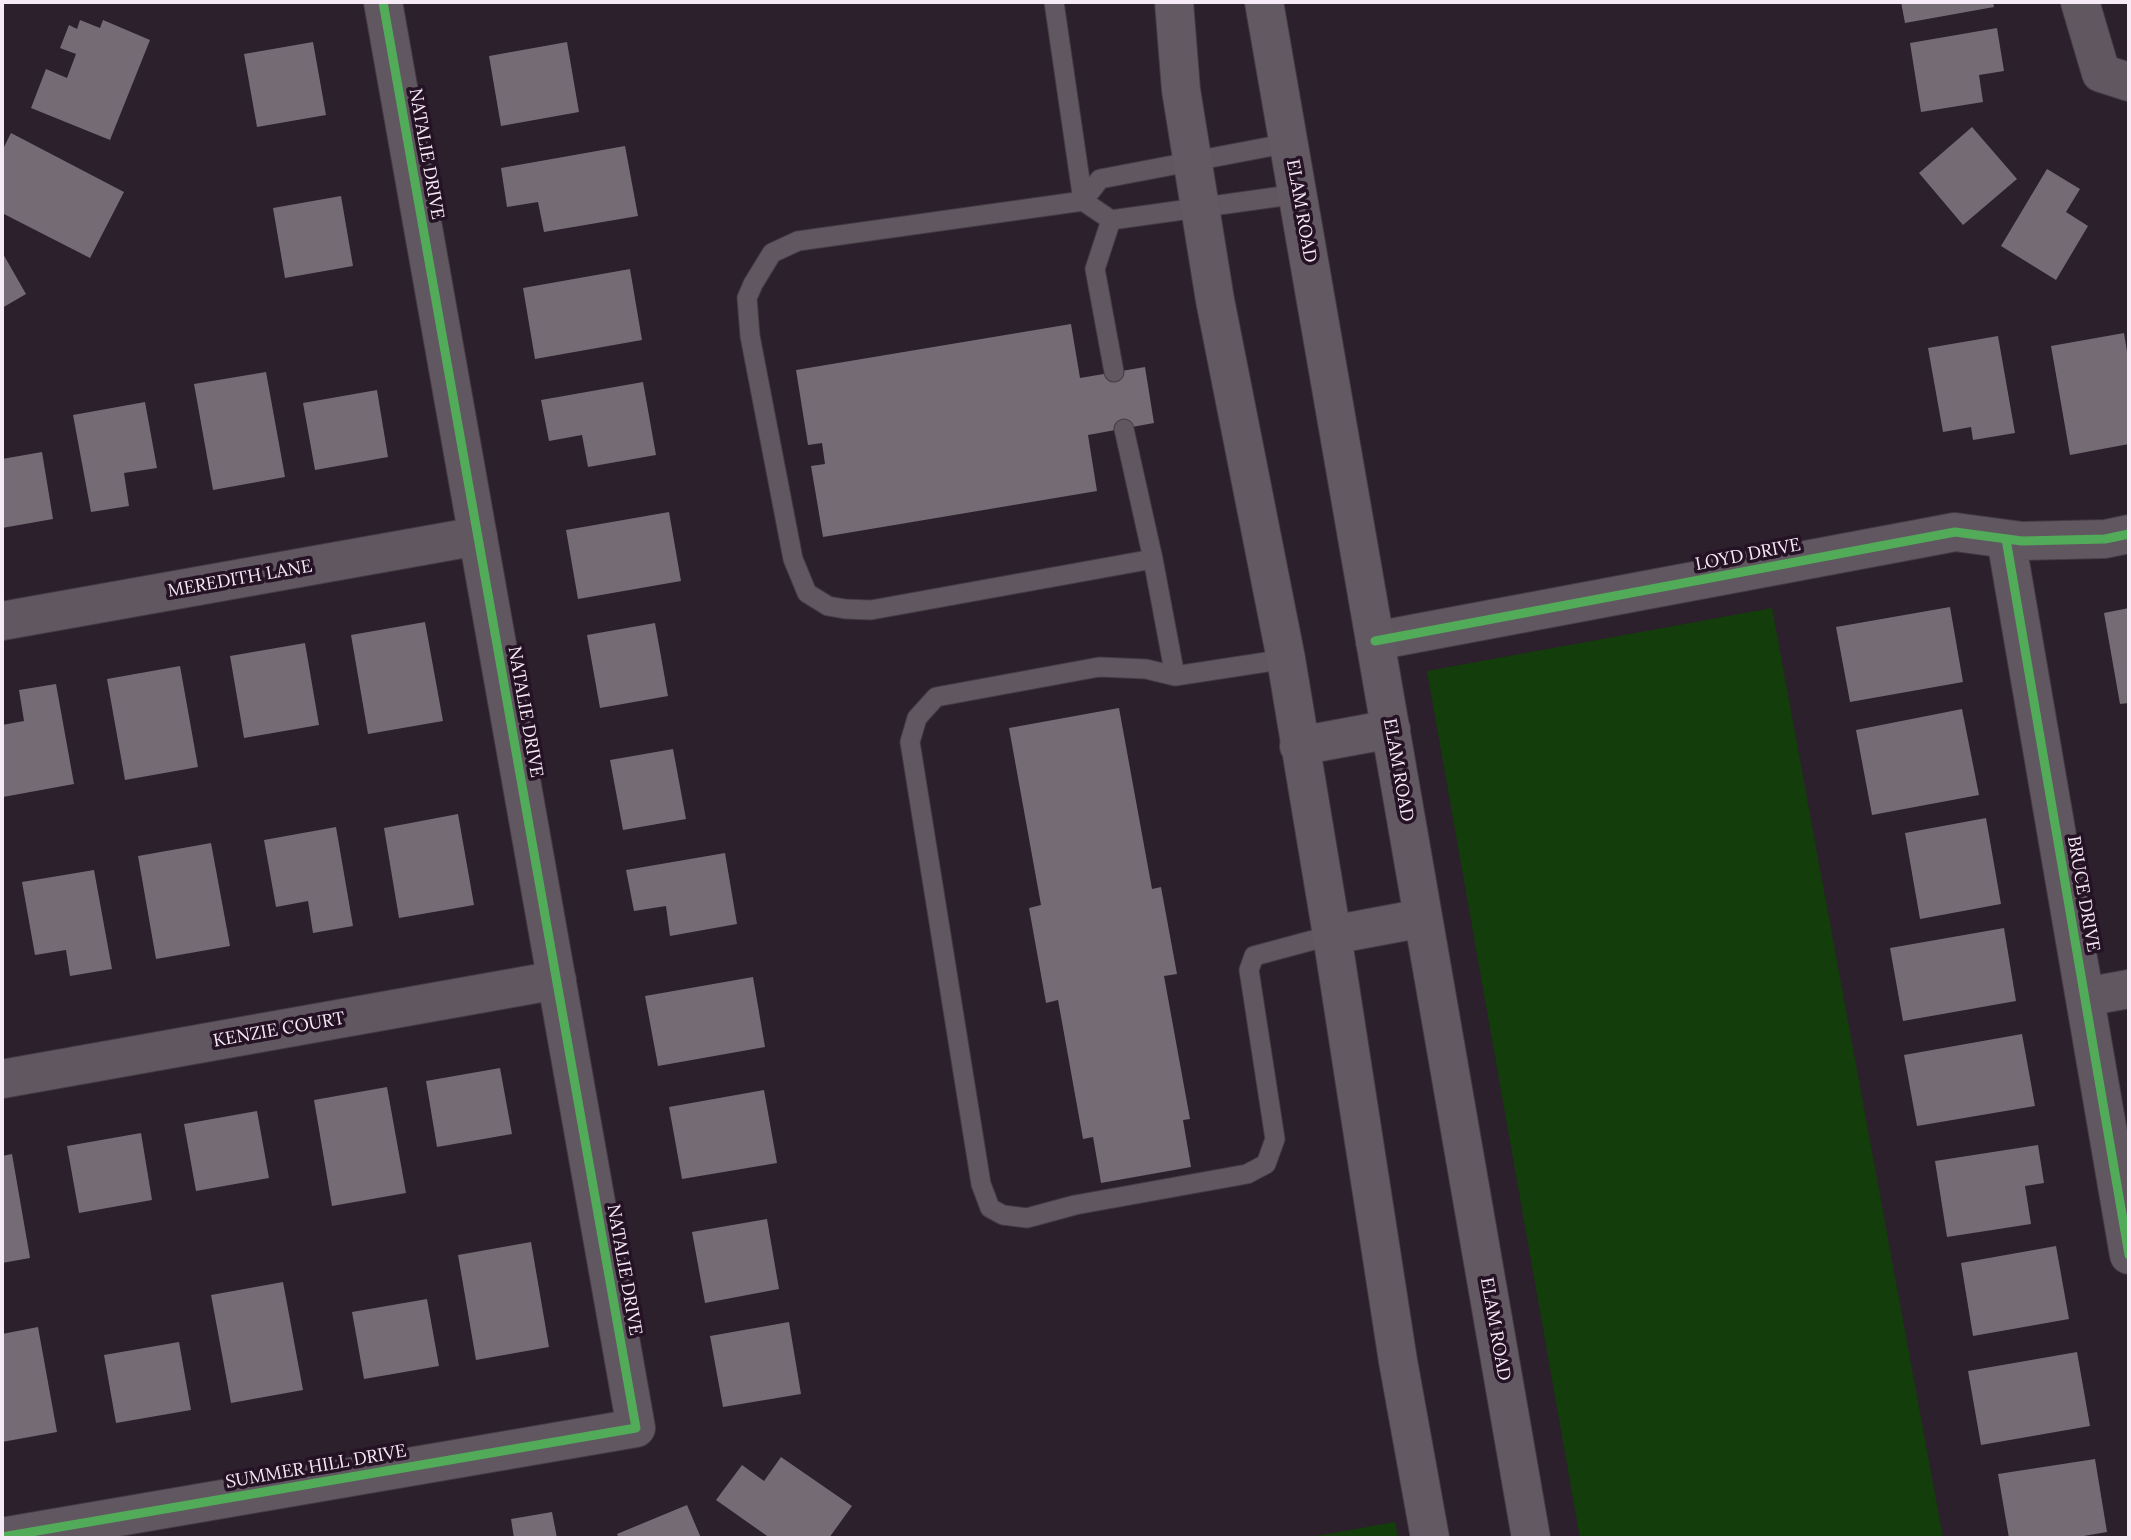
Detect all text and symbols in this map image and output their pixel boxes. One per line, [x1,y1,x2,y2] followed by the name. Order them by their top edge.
[404,87,448,221] street label: NATALIE DRIVE
[1281,158,1321,264] street label: ELAM ROAD
[1693,534,1803,576] street label: LOYD DRIVE
[166,556,314,602] street label: MEREDITH LANE
[503,645,547,779] street label: NATALIE DRIVE
[1378,717,1418,823] street label: ELAM ROAD
[2062,834,2104,954] street label: BRUCE DRIVE
[211,1008,347,1052] street label: KENZIE COURT
[602,1203,646,1337] street label: NATALIE DRIVE
[1475,1276,1515,1382] street label: ELAM ROAD
[224,1440,408,1494] street label: SUMMER HILL DRIVE

